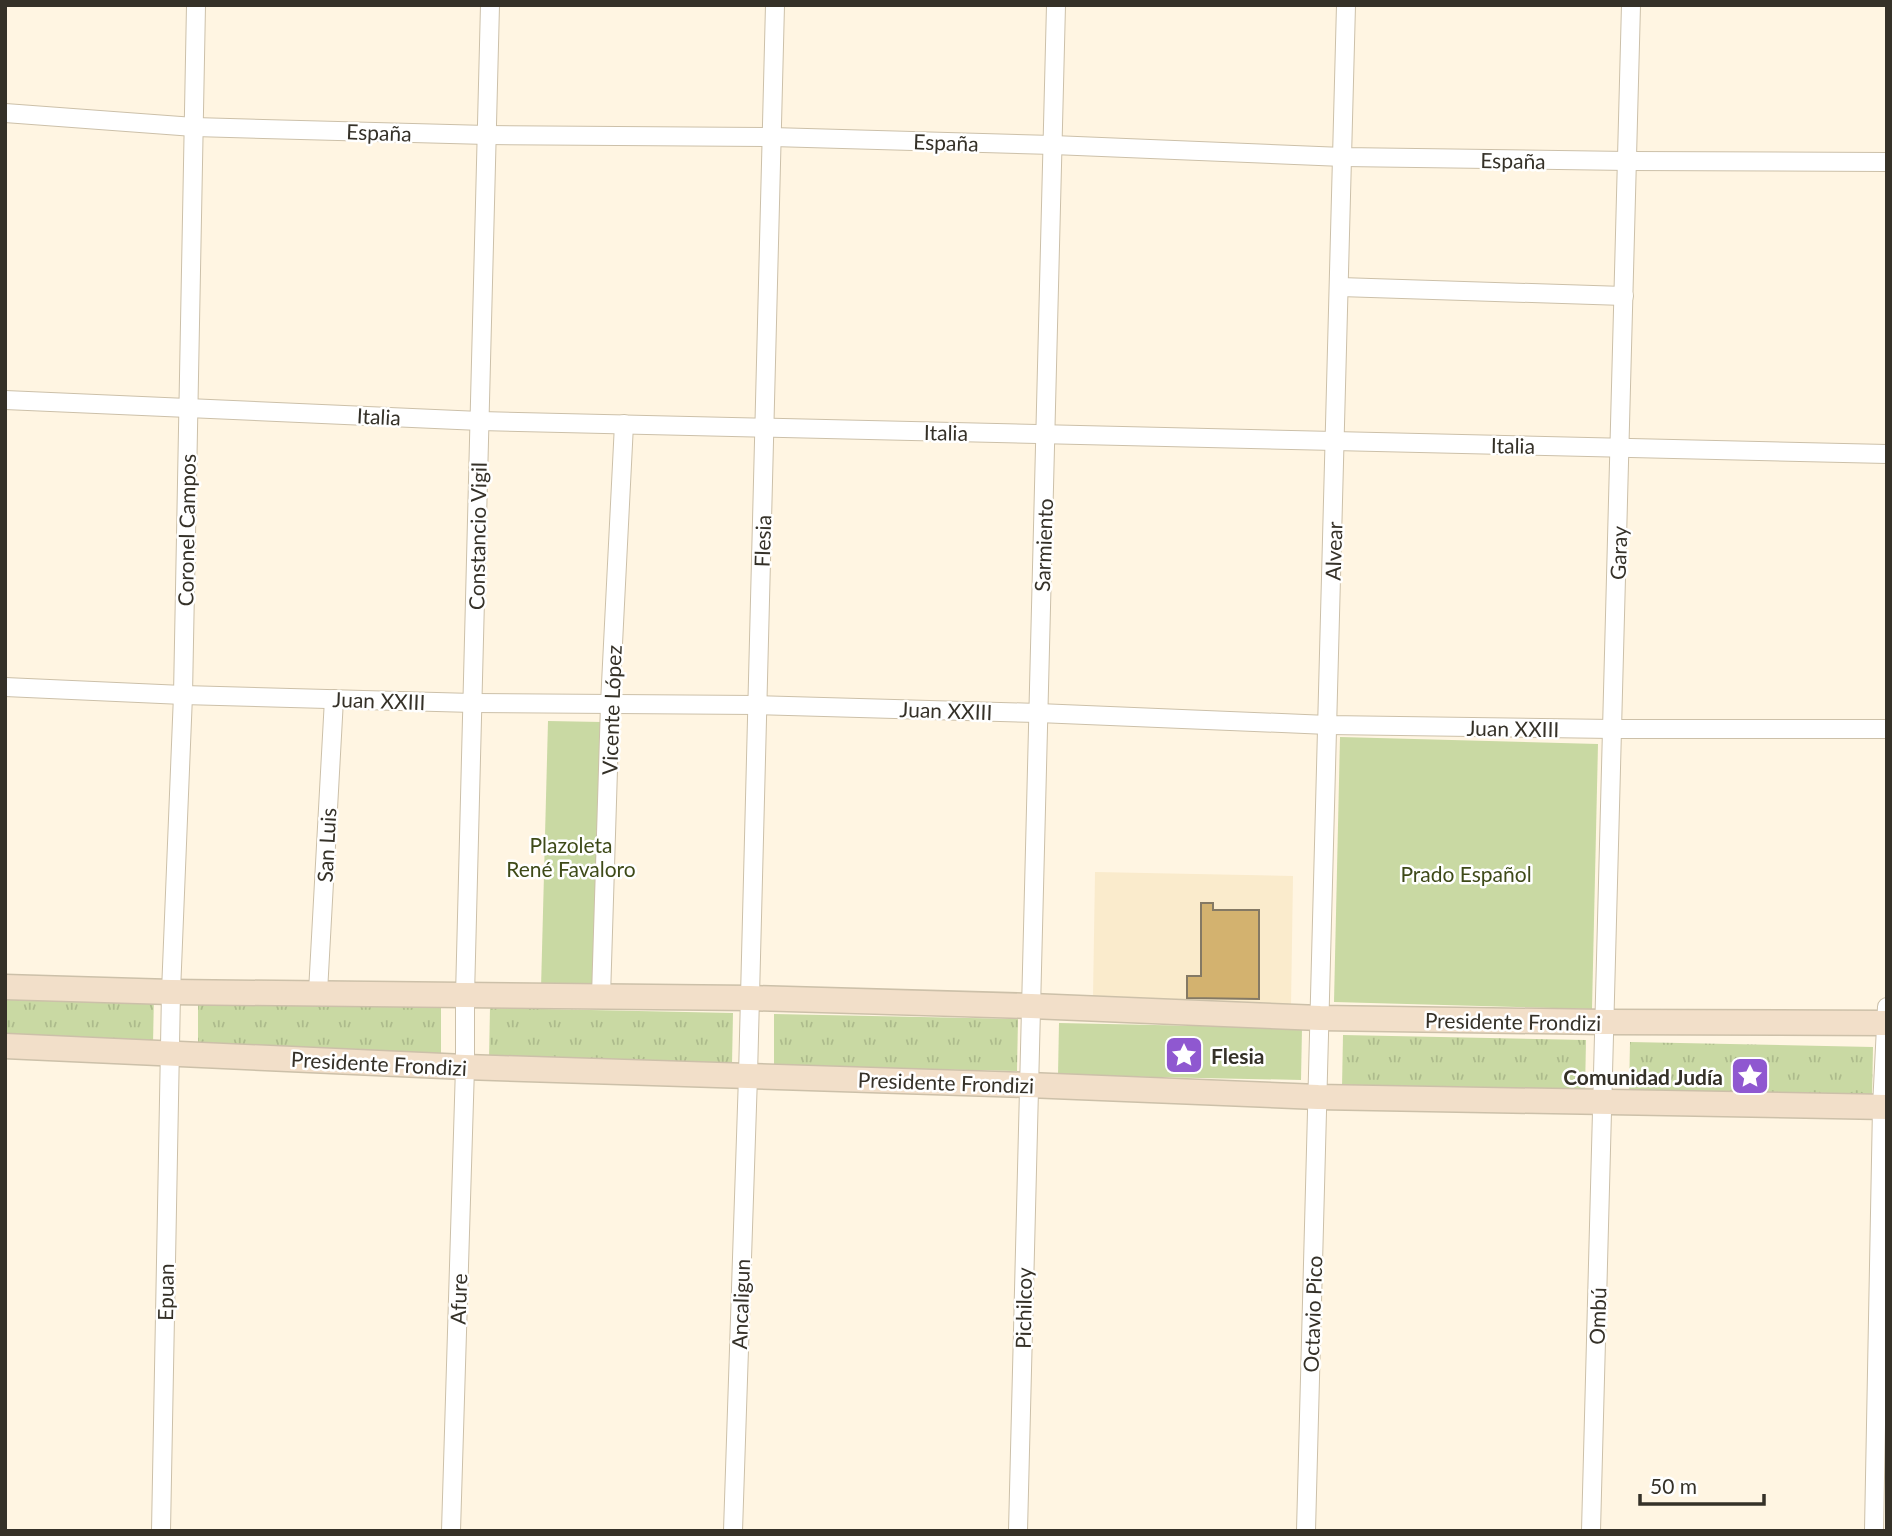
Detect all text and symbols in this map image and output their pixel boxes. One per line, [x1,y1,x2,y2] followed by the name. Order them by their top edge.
[346,118,412,146] street label: España
[913,128,979,156] street label: España
[1480,147,1546,173] street label: España
[356,402,402,430] street label: Italia
[924,419,968,445] street label: Italia
[1491,432,1535,458] street label: Italia
[172,454,200,606] street label: Coronel Campos
[463,462,491,610] street label: Constancio Vigil
[1029,498,1057,592] street label: Sarmiento
[749,514,775,568] street label: Flesia
[1319,521,1347,581] street label: Alvear
[1605,525,1631,581] street label: Garay
[596,645,626,775] street label: Vicente López
[332,686,426,714] street label: Juan XXIII
[899,696,993,724] street label: Juan XXIII
[1466,715,1560,741] street label: Juan XXIII
[312,807,340,883] street label: San Luis
[506,832,636,881] park label: Plazoleta René Favaloro
[1400,861,1532,886] park label: Prado Español
[1425,1007,1601,1035] street label: Presidente Frondizi
[1163,1034,1205,1076] place icon: Flesia
[1211,1043,1264,1068] place label: Flesia
[290,1046,468,1080] street label: Presidente Frondizi
[1729,1055,1771,1097] place icon: Comunidad Judía
[1563,1064,1723,1089] place label: Comunidad Judía
[857,1066,1035,1098] street label: Presidente Frondizi
[1297,1255,1327,1373] street label: Octavio Pico
[726,1258,754,1350] street label: Ancaligun
[152,1263,178,1321] street label: Epuan
[1010,1267,1036,1349] street label: Pichilcoy
[445,1273,471,1325] street label: Afure
[1584,1287,1610,1345] street label: Ombú
[1640,1462,1764,1506] scale bar
[1650,1473,1697,1498] text: 50 m

